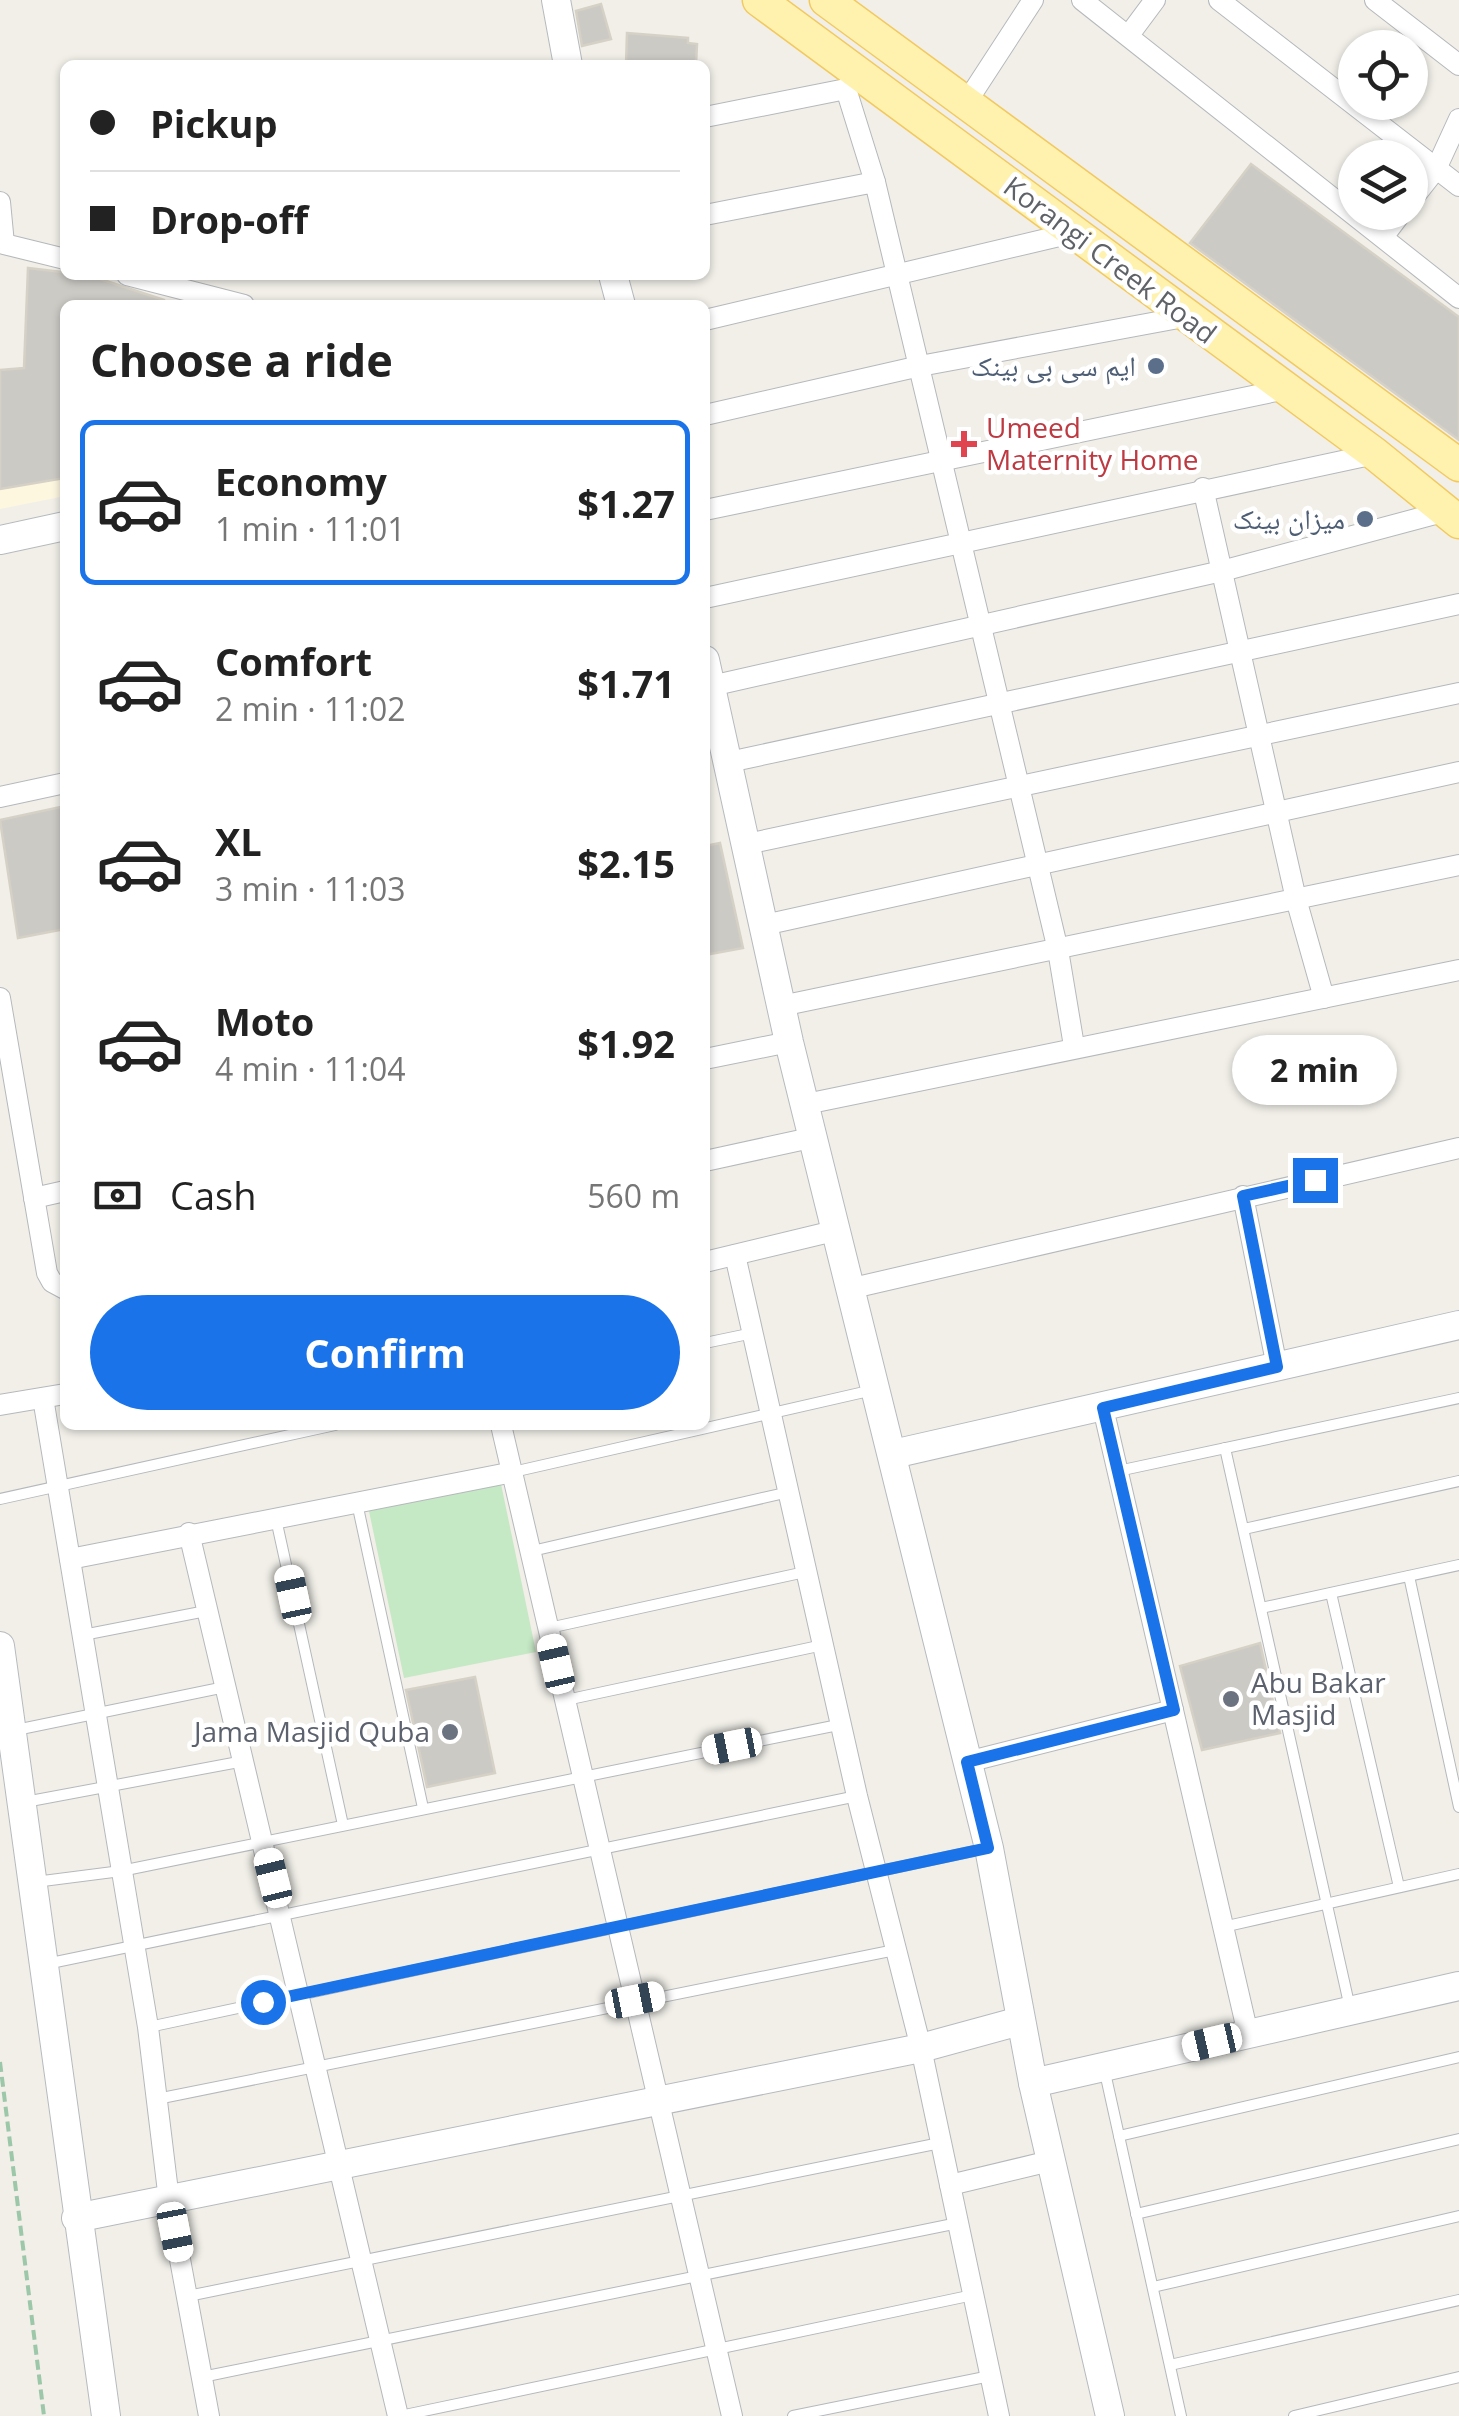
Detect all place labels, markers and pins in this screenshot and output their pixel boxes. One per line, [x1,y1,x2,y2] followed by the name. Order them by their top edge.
[971,346,1136,385] place label: ایم سی بی بینک
[1145,355,1167,377] marker: ایم سی بی بینک
[986,408,1199,478] place label: Umeed Maternity Home
[951,431,977,457] marker: Umeed Maternity Home
[1233,499,1345,537] place label: میزان بینک
[1354,508,1376,530] marker: میزان بینک
[1251,1663,1386,1733] place label: Abu Bakar Masjid
[1220,1688,1242,1710] marker: Abu Bakar Masjid
[191,1712,430,1750] place label: Jama Masjid Quba
[439,1721,461,1743] marker: Jama Masjid Quba

